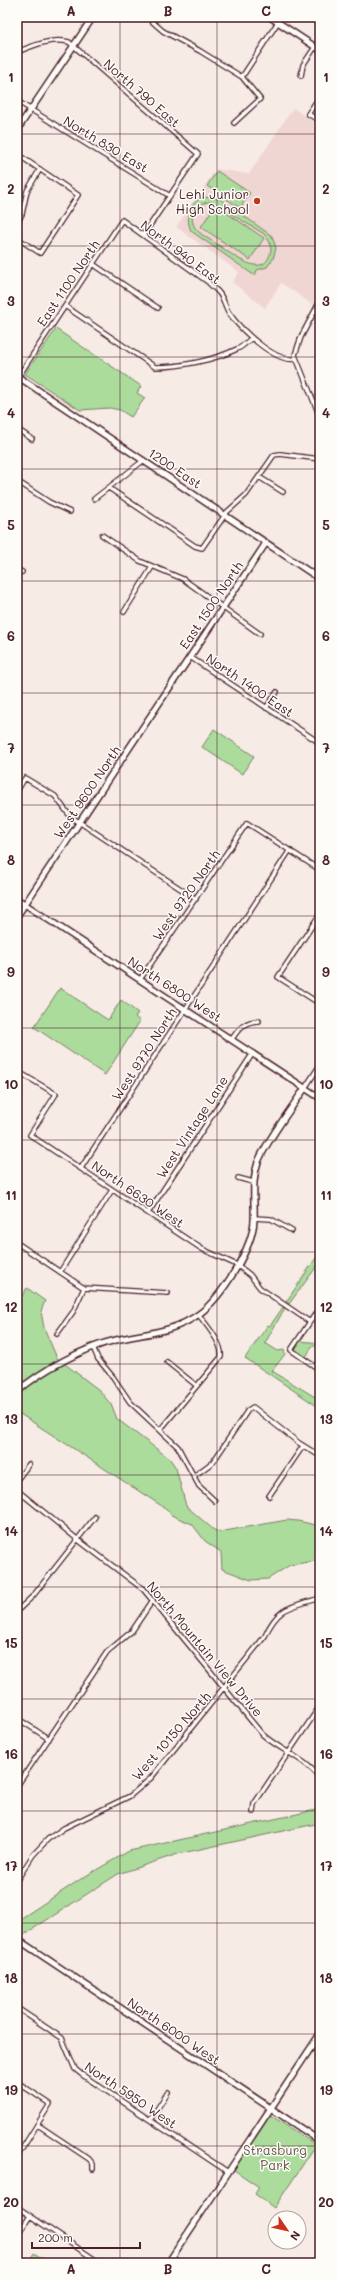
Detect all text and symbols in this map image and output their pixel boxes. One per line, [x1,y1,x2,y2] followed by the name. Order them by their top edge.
[66,2,76,19] text: A
[164,2,173,19] text: B
[261,2,271,19] text: C
[101,55,184,131] street label: North 790 East
[8,68,14,85] text: 1
[323,68,329,85] text: 1
[61,111,152,176] street label: North 830 East
[7,180,15,197] text: 2
[322,180,330,197] text: 2
[176,185,249,217] place label: Lehi Junior High School
[252,196,262,206] marker: Lehi Junior High School
[138,216,225,287] street label: North 940 East
[32,236,103,329] street label: East 1100 North
[7,292,15,309] text: 3
[322,292,330,309] text: 3
[7,404,15,421] text: 4
[322,404,330,421] text: 4
[145,444,205,492] street label: 1200 East
[7,516,15,533] text: 5
[322,516,330,533] text: 5
[175,558,246,652] street label: East 1500 North
[7,627,15,644] text: 6
[322,627,330,644] text: 6
[203,649,298,720] street label: North 1400 East
[7,739,15,756] text: 7
[322,739,330,756] text: 7
[49,742,124,841] street label: West 9600 North
[148,846,223,943] street label: West 9720 North
[7,851,15,868] text: 8
[322,851,330,868] text: 8
[125,952,226,1025] street label: North 6800 West
[7,963,15,980] text: 9
[322,963,330,980] text: 9
[107,1004,180,1103] street label: West 9770 North
[152,1072,231,1181] street label: West Vintage Lane
[4,1075,18,1092] text: 10
[319,1075,333,1092] text: 10
[89,1156,188,1231] street label: North 6630 West
[5,1186,17,1203] text: 11
[320,1186,332,1203] text: 11
[4,1298,18,1315] text: 12
[319,1298,333,1315] text: 12
[4,1410,18,1427] text: 13
[319,1410,333,1427] text: 13
[4,1522,18,1539] text: 14
[319,1522,333,1539] text: 14
[144,1577,267,1720] street label: North Mountain View Drive
[4,1634,18,1651] text: 15
[319,1634,333,1651] text: 15
[127,1688,214,1783] street label: West 10150 North
[4,1745,18,1762] text: 16
[319,1745,333,1762] text: 16
[4,1857,18,1874] text: 17
[319,1857,333,1874] text: 17
[4,1969,18,1986] text: 18
[319,1969,333,1986] text: 18
[124,1993,224,2068] street label: North 6000 West
[82,2057,181,2132] street label: North 5950 West
[4,2081,18,2098] text: 19
[319,2081,333,2098] text: 19
[243,2141,307,2173] park label: Strasburg Park
[3,2193,19,2210] text: 20
[318,2193,334,2210] text: 20
[267,2210,307,2250] north arrow
[32,2224,140,2250] scale bar
[287,2228,304,2244] text: N
[38,2229,73,2245] text: 200 m
[66,2260,76,2277] text: A
[164,2260,173,2277] text: B
[261,2260,271,2277] text: C

